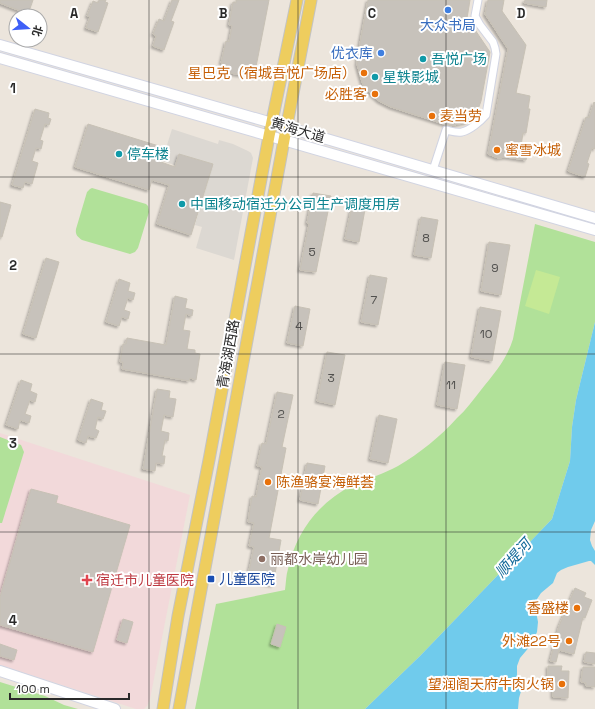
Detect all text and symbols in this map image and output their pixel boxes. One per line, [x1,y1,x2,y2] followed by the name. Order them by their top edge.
[70,5,79,22] text: A
[219,5,228,22] text: B
[368,5,376,22] text: C
[443,5,453,15] marker: 大众书局
[517,5,526,22] text: D
[8,8,48,48] north arrow
[420,16,476,34] place label: 大众书局
[29,24,46,38] text: 北
[331,44,373,62] place label: 优衣库
[376,48,386,58] marker: 优衣库
[431,50,487,68] place label: 吾悦广场
[418,54,428,64] marker: 吾悦广场
[188,64,356,82] place label: 星巴克（宿城吾悦广场店）
[359,68,369,78] marker: 星巴克（宿城吾悦广场店）
[383,68,439,86] place label: 星轶影城
[370,72,380,82] marker: 星轶影城
[10,80,16,97] text: 1
[325,85,367,103] place label: 必胜客
[370,89,380,99] marker: 必胜客
[440,107,482,125] place label: 麦当劳
[427,111,437,121] marker: 麦当劳
[269,114,327,146] street label: 黄海大道
[505,141,561,159] place label: 蜜雪冰城
[127,145,169,163] place label: 停车楼
[492,145,502,155] marker: 蜜雪冰城
[114,149,124,159] marker: 停车楼
[190,195,400,213] place label: 中国移动宿迁分公司生产调度用房
[177,199,187,209] marker: 中国移动宿迁分公司生产调度用房
[422,230,430,246] house number: 8
[308,244,316,260] house number: 5
[9,257,17,274] text: 2
[491,260,499,276] house number: 9
[371,292,378,308] house number: 7
[213,318,243,390] street label: 青海湖西路
[295,318,303,334] house number: 4
[480,326,492,342] house number: 10
[327,370,335,386] house number: 3
[446,377,456,393] house number: 11
[277,406,285,422] house number: 2
[9,435,17,452] text: 3
[276,473,374,491] place label: 陈渔骆宴海鲜荟
[263,477,273,487] marker: 陈渔骆宴海鲜荟
[491,533,537,581] water label: 顺堤河
[270,550,368,568] place label: 丽都水岸幼儿园
[257,554,267,564] marker: 丽都水岸幼儿园
[219,570,275,588] place label: 儿童医院
[96,571,194,589] place label: 宿迁市儿童医院
[81,574,93,586] marker: 宿迁市儿童医院
[206,574,216,584] marker: 儿童医院
[527,599,569,617] place label: 香盛楼
[572,603,582,613] marker: 香盛楼
[9,612,17,629] text: 4
[502,632,561,650] place label: 外滩22号
[564,636,574,646] marker: 外滩22号
[10,675,129,701] scale bar
[428,675,554,693] place label: 望润阁天府牛肉火锅
[557,679,567,689] marker: 望润阁天府牛肉火锅
[16,681,50,697] text: 100 m

